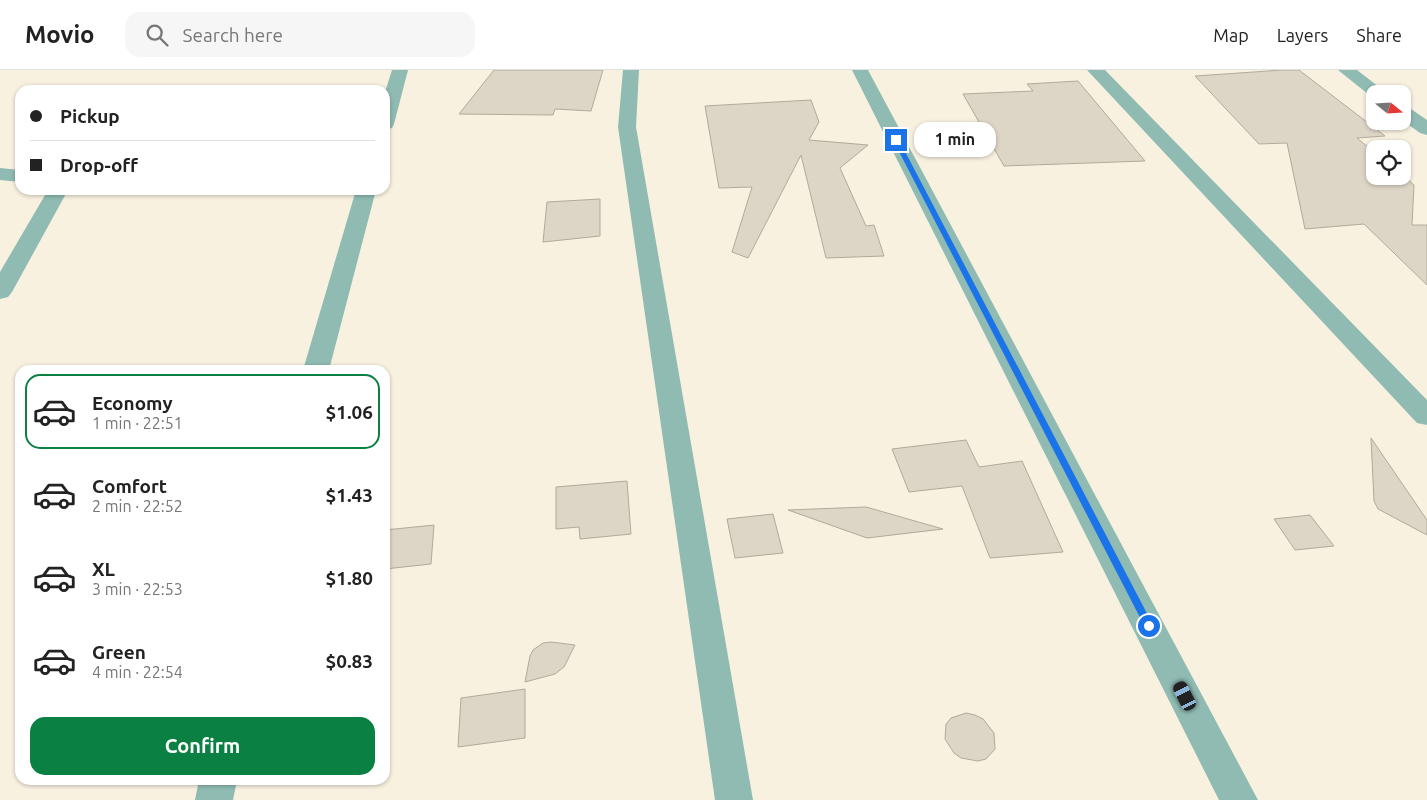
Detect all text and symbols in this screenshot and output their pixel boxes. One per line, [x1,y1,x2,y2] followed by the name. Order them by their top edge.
[125,12,475,57] search box
[25,21,95,48] text: Movio
[143,21,171,49] icon: search
[183,24,283,46] text: Search here
[1213,25,1249,45] text: Map
[1277,25,1328,45] text: Layers
[1356,25,1402,45] text: Share
[1366,85,1411,130] north arrow
[1366,85,1411,185] map controls
[60,105,120,127] text: Pickup
[914,122,996,158] callout: 1 min
[885,129,907,151] route end
[935,130,975,148] text: 1 min
[1366,140,1411,185] button: locate
[60,154,138,176] text: Drop-off
[32,389,77,434] icon: car
[92,392,173,414] text: Economy
[325,401,373,423] text: $1.06
[92,414,183,432] text: 1 min · 22:51
[32,472,77,517] icon: car
[92,475,167,497] text: Comfort
[325,484,373,506] text: $1.43
[92,497,183,515] text: 2 min · 22:52
[32,555,77,600] icon: car
[92,558,115,580] text: XL
[325,567,373,589] text: $1.80
[92,580,183,598] text: 3 min · 22:53
[1138,615,1160,637] route start
[32,638,77,683] icon: car
[92,641,146,663] text: Green
[325,650,373,672] text: $0.83
[92,663,183,681] text: 4 min · 22:54
[1171,679,1198,713] car
[30,717,375,775] button: Confirm

